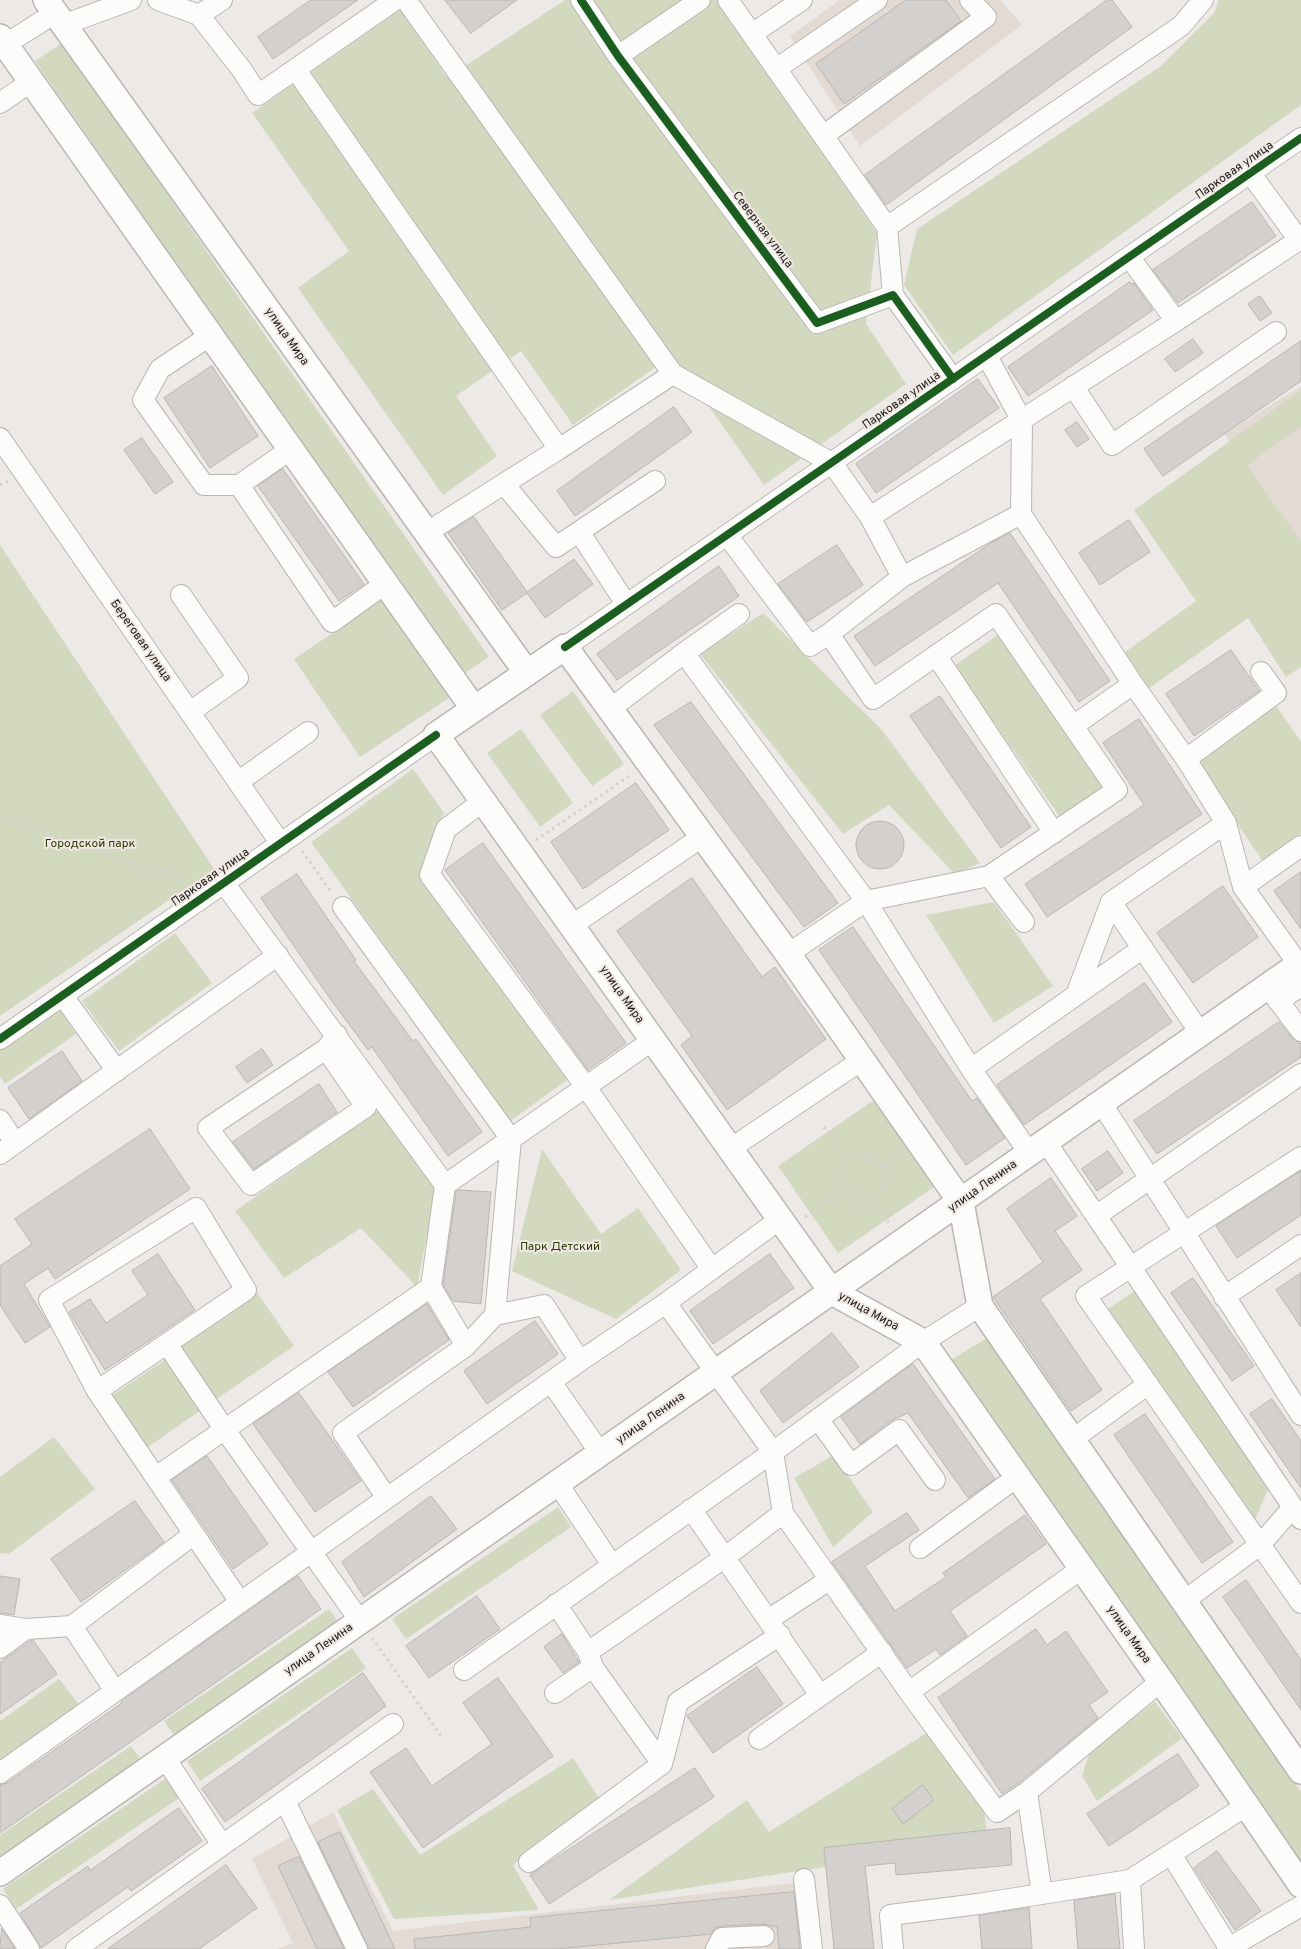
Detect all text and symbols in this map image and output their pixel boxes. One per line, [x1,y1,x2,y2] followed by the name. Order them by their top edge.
[1193,139,1277,203] street label: Парковая улица
[729,189,795,271] street label: Северная улица
[261,305,311,369] street label: улица Мира
[860,369,944,433] street label: Парковая улица
[106,597,174,685] street label: Береговая улица
[45,838,135,852] park label: Городской парк
[169,846,253,910] street label: Парковая улица
[596,963,646,1027] street label: улица Мира
[946,1158,1020,1216] street label: улица Ленина
[520,1241,600,1255] park label: Парк Детский
[835,1289,901,1335] street label: улица Мира
[614,1390,688,1448] street label: улица Ленина
[1103,1603,1153,1667] street label: улица Мира
[282,1621,356,1679] street label: улица Ленина

